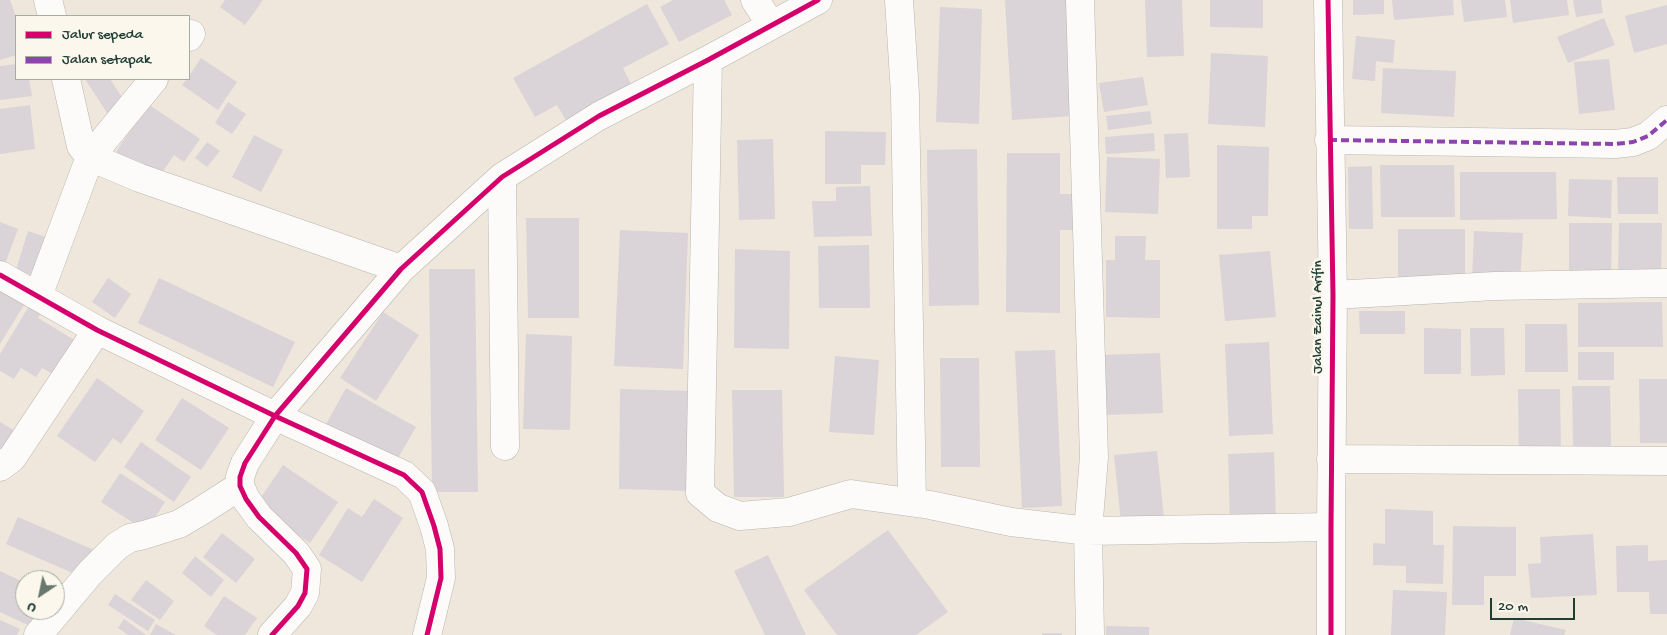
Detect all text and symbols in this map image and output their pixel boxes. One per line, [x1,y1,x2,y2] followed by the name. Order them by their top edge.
[15,15,190,80] legend
[62,26,143,44] text: Jalur sepeda
[62,51,151,69] text: Jalan setapak
[1310,260,1328,374] street label: Jalan Zainul Arifin
[15,570,65,620] north arrow
[1492,588,1577,620] scale bar
[24,598,40,616] text: U
[1498,598,1528,616] text: 20 m

